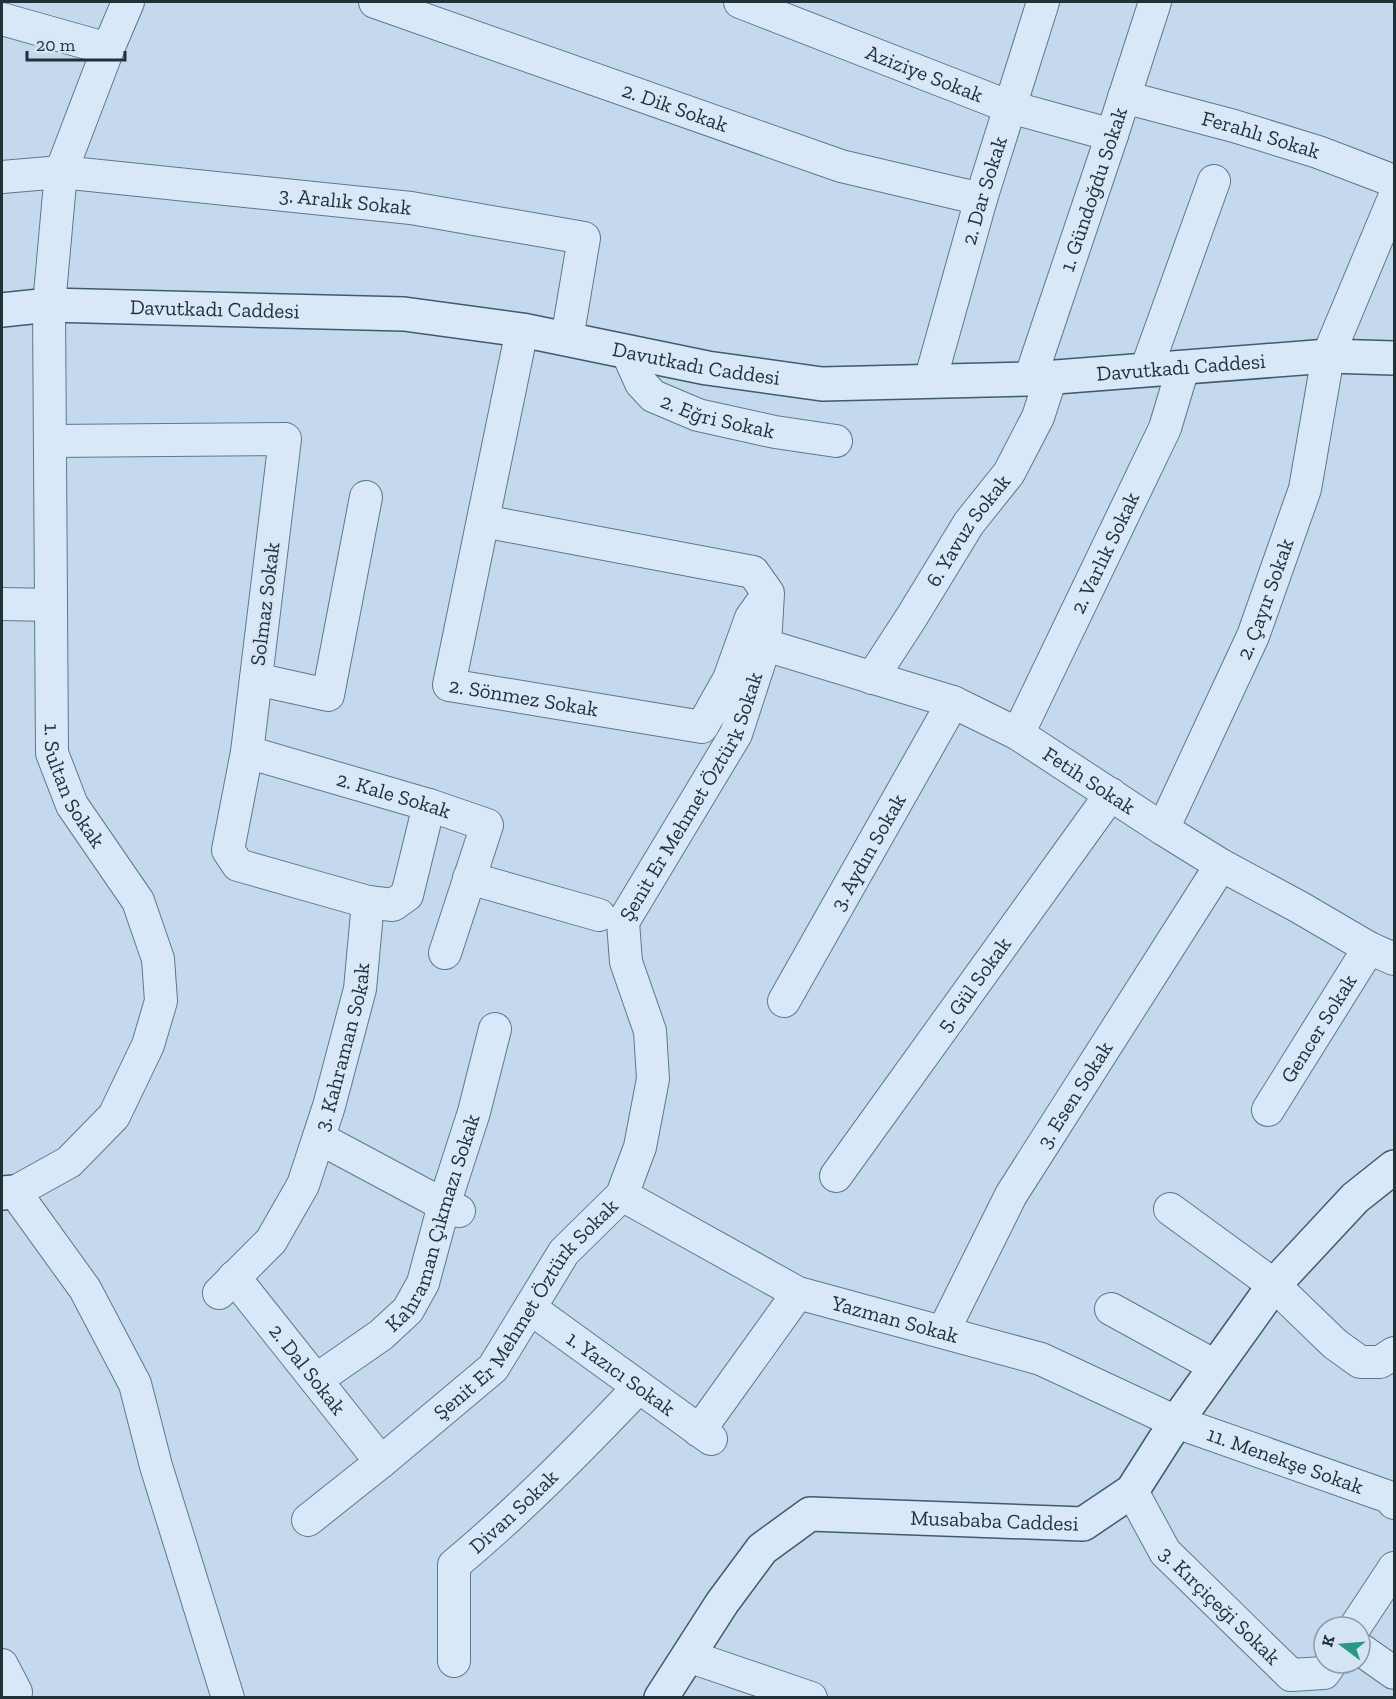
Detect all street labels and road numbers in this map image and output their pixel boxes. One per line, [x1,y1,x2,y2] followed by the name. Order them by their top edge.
[863,39,987,107] street label: Aziziye Sokak
[619,77,731,137] street label: 2. Dik Sokak
[1054,104,1132,275] street label: 1. Gündoğdu Sokak
[1199,105,1323,164] street label: Ferahlı Sokak
[956,133,1012,248] street label: 2. Dar Sokak
[278,182,413,220] street label: 3. Aralık Sokak
[130,294,300,323] street label: Davutkadı Caddesi
[610,336,782,390] street label: Davutkadı Caddesi
[1095,348,1267,386] street label: Davutkadı Caddesi
[657,388,777,444] street label: 2. Eğri Sokak
[920,469,1015,591] street label: 6. Yavuz Sokak
[1065,488,1144,617] street label: 2. Varlık Sokak
[1231,535,1299,663] street label: 2. Çayır Sokak
[245,541,284,667] street label: Solmaz Sokak
[614,669,767,925] street label: Şenit Er Mehmet Öztürk Sokak
[447,672,600,722] street label: 2. Sönmez Sokak
[40,723,111,852] street label: 1. Sultan Sokak
[1039,741,1140,820] street label: Fetih Sokak
[334,766,454,824] street label: 2. Kale Sokak
[825,789,911,915] street label: 3. Aydın Sokak
[931,932,1016,1036] street label: 5. Gül Sokak
[309,962,374,1134] street label: 3. Kahraman Sokak
[1275,969,1362,1087] street label: Gencer Sokak
[1031,1036,1118,1152] street label: 3. Esen Sokak
[380,1111,485,1337] street label: Kahraman Çıkmazı Sokak
[428,1193,623,1425] street label: Şenit Er Mehmet Öztürk Sokak
[828,1289,961,1348] street label: Yazman Sokak
[264,1319,352,1420] street label: 2. Dal Sokak
[562,1326,680,1421] street label: 1. Yazıcı Sokak
[1204,1421,1367,1499] street label: 11. Menekşe Sokak
[464,1464,563,1559] street label: Divan Sokak
[910,1505,1079,1536] street label: Musababa Caddesi
[1155,1541,1286,1670] street label: 3. Kırçiçeği Sokak

